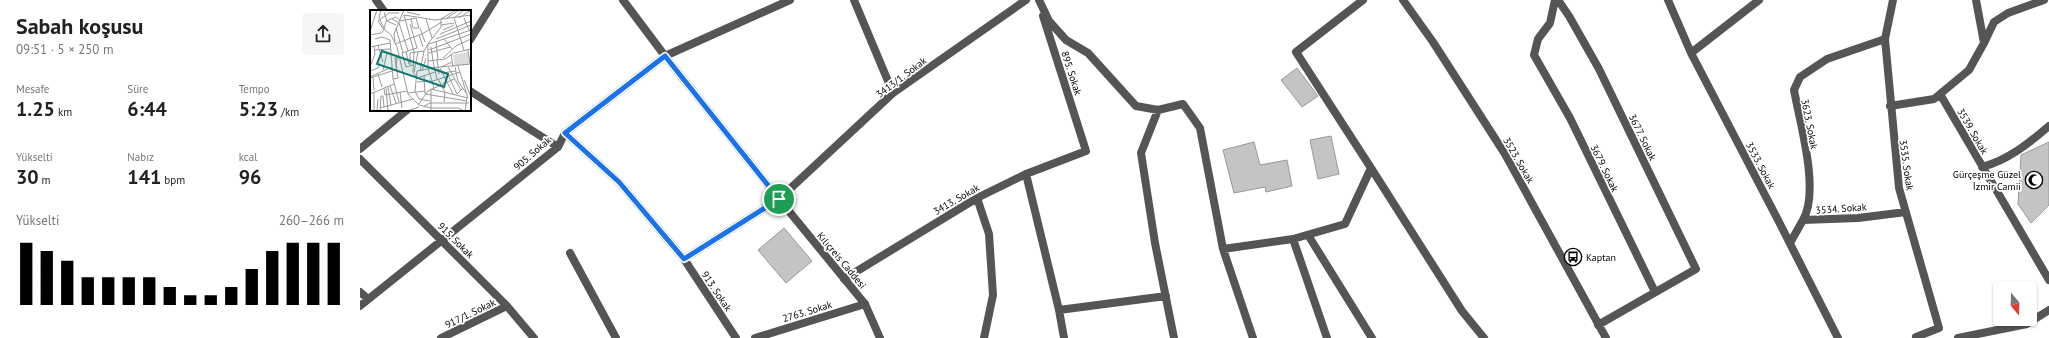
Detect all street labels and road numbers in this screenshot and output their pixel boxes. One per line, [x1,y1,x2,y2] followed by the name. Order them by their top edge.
[1058,49,1085,97] street label: 895. Sokak
[873,54,929,101] street label: 3413/1. Sokak
[1798,98,1821,151] street label: 3623. Sokak
[1954,106,1991,157] street label: 3539. Sokak
[1626,112,1659,163] street label: 3677. Sokak
[511,133,554,173] street label: 905. Sokak
[1500,135,1537,186] street label: 3523. Sokak
[1897,139,1917,191] street label: 3535. Sokak
[1743,140,1778,191] street label: 3533. Sokak
[1588,142,1622,194] street label: 3679. Sokak
[931,181,982,218] street label: 3413. Sokak
[1815,200,1867,217] street label: 3534. Sokak
[435,220,477,261] street label: 915. Sokak
[814,229,869,291] street label: Kılıçreis Caddesi
[698,269,735,314] street label: 913. Sokak
[443,296,498,331] street label: 917/1. Sokak
[781,298,834,325] street label: 2763. Sokak

